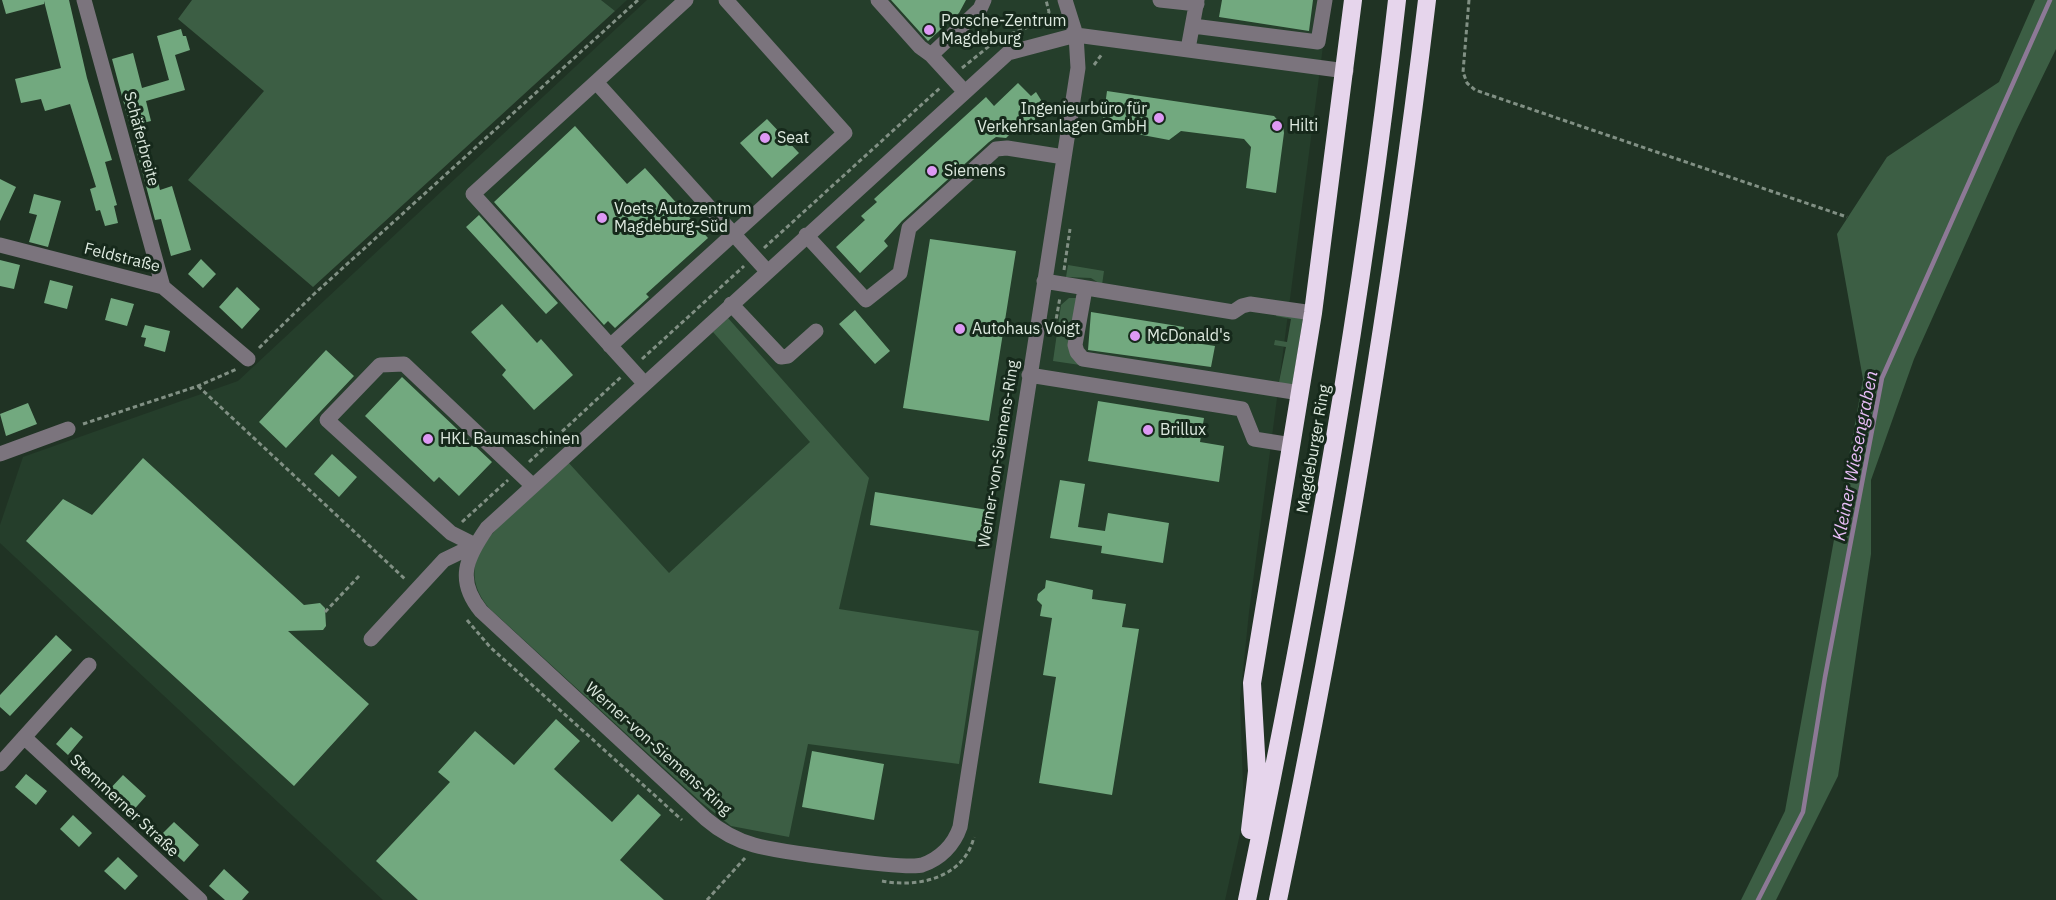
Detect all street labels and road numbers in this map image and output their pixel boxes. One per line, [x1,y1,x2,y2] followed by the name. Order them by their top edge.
[119,90,163,188] street label: Schäferbreite
[82,239,162,277] street label: Feldstraße
[975,359,1023,549] street label: Werner-von-Siemens-Ring
[1293,383,1335,515] street label: Magdeburger Ring
[581,678,735,820] street label: Werner-von-Siemens-Ring
[66,751,182,861] street label: Stemmerner Straße

